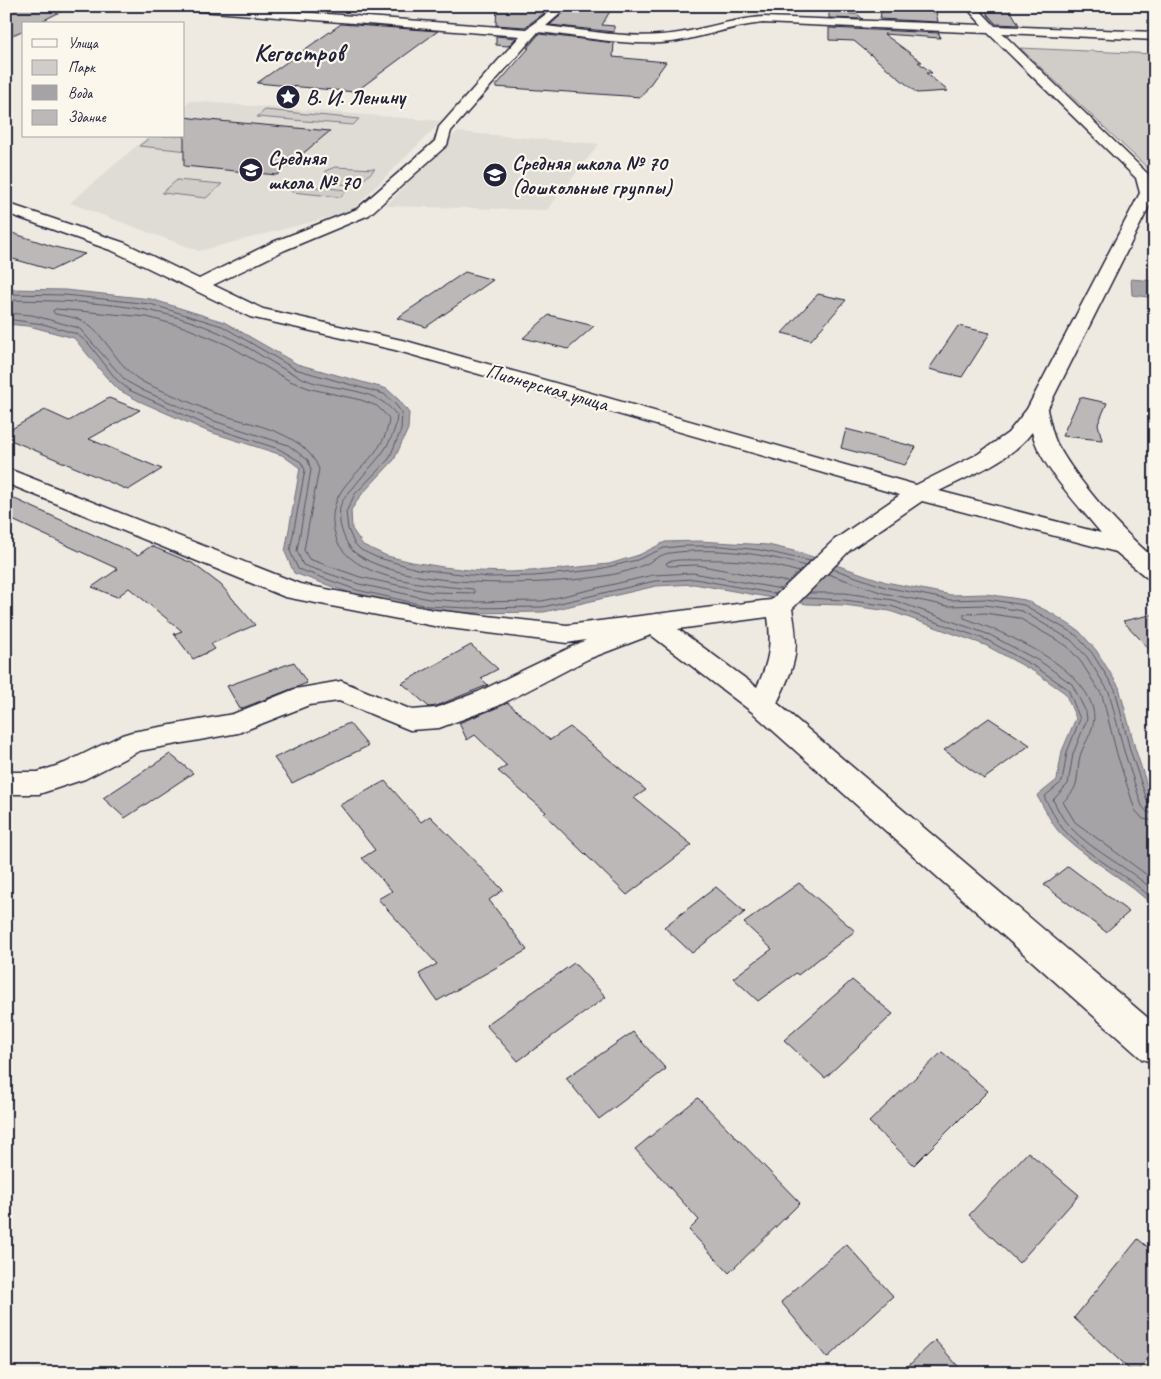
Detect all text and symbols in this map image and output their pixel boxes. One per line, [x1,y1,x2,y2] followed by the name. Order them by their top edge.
[22,22,185,138] legend
[68,34,99,53] text: Улица
[254,37,348,69] district label: Кегостров
[68,58,96,77] text: Парк
[68,84,93,103] text: Вода
[275,84,301,110] place icon: В. И. Ленину
[306,84,408,110] place label: В. И. Ленину
[68,108,107,127] text: Здание
[268,145,362,195] place label: Средняя школа № 70
[512,150,674,201] place label: Средняя школа № 70 (дошкольные группы)
[238,157,264,183] school or university icon: Средняя школа № 70
[482,162,508,188] school or university icon: Средняя школа № 70 (дошкольные группы)
[483,357,612,417] street label: Пионерская улица

